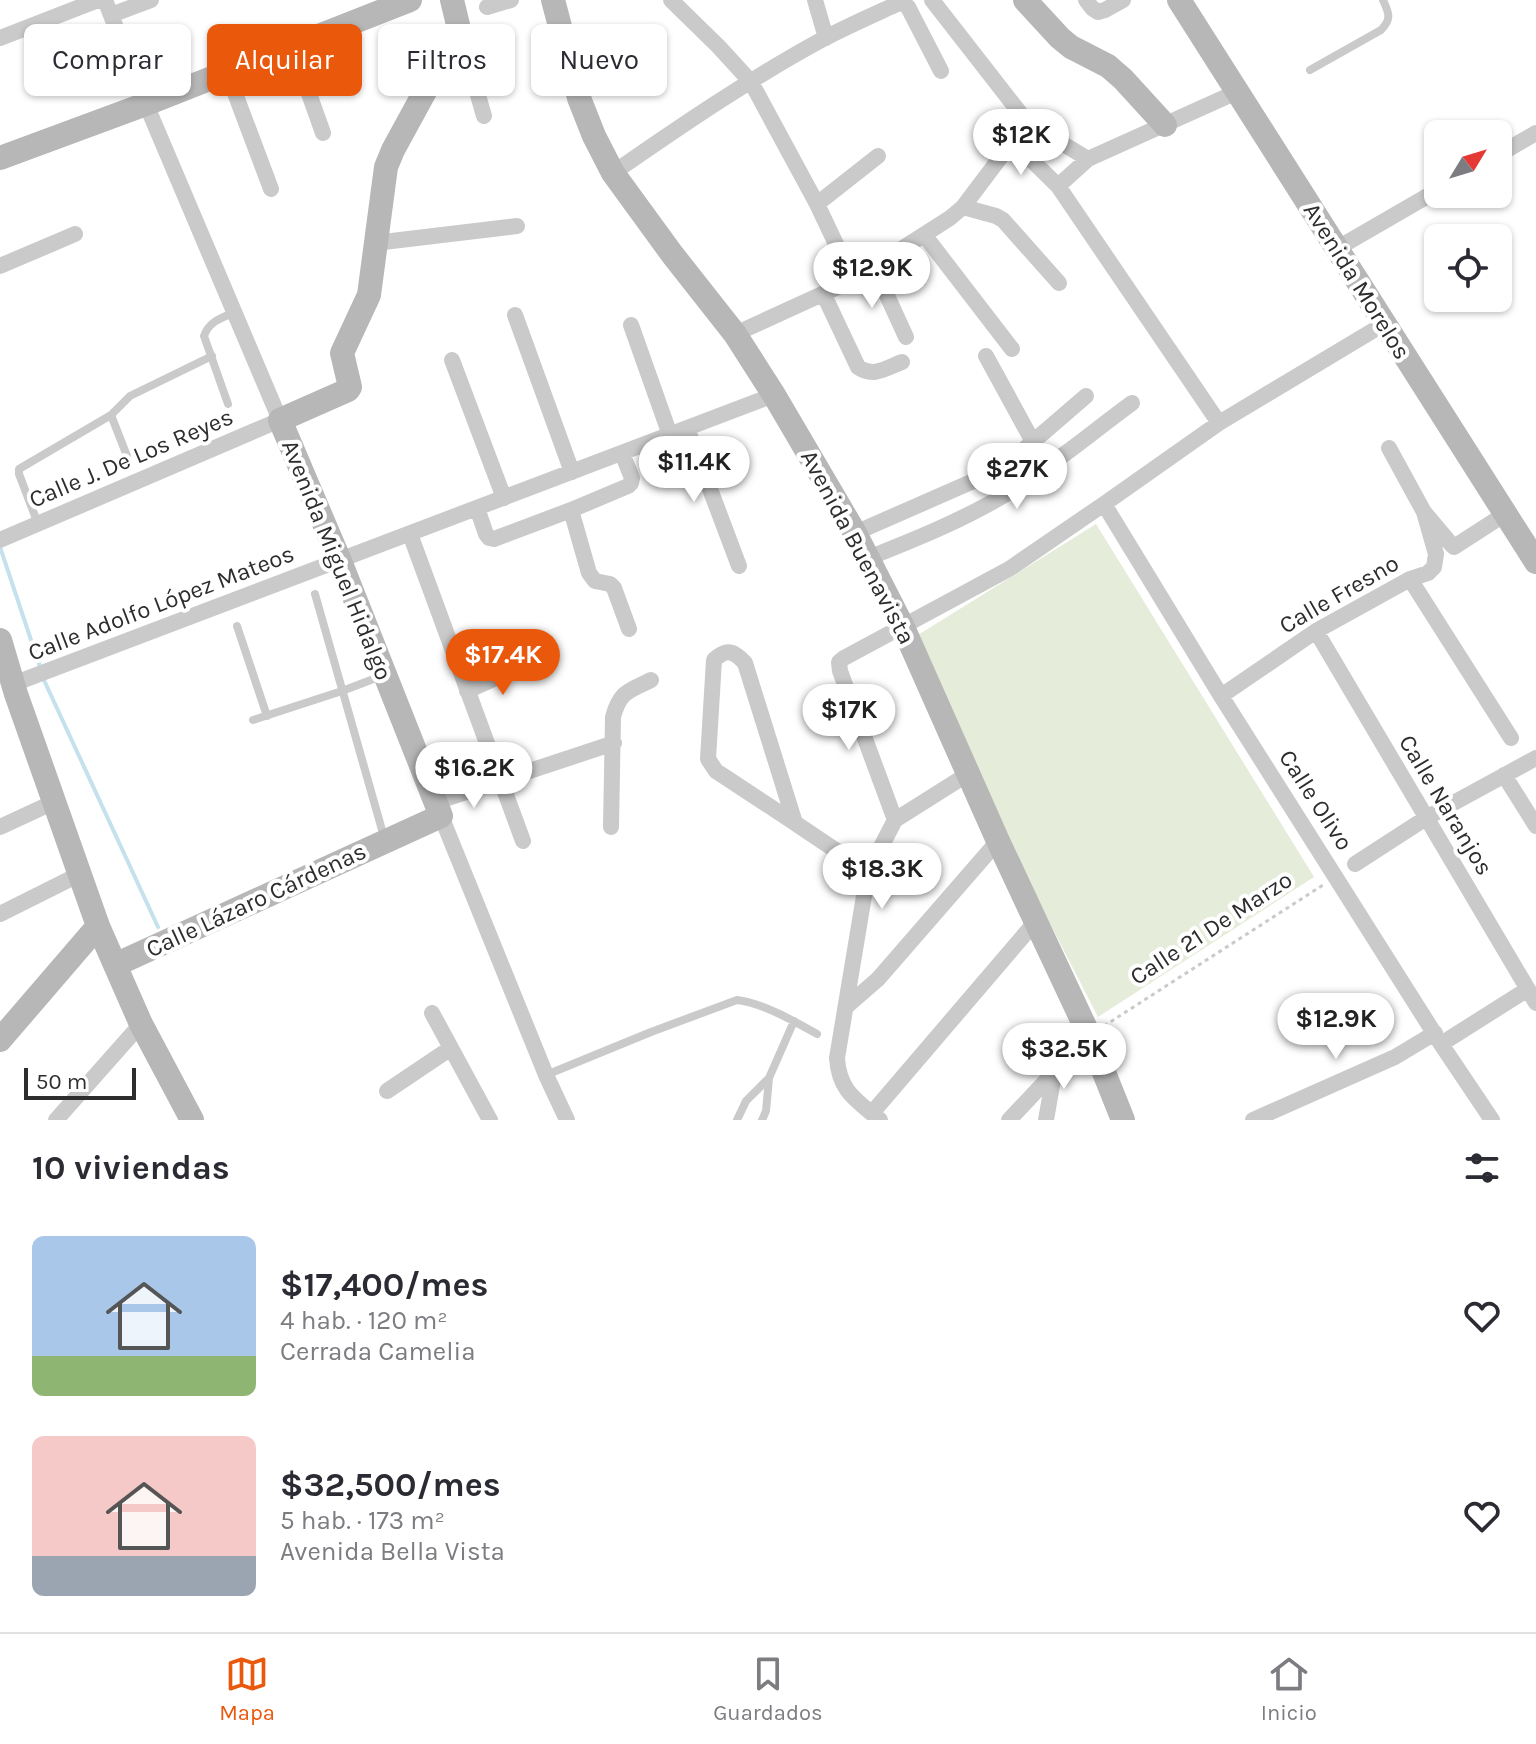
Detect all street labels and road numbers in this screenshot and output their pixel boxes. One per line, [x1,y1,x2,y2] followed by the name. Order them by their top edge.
[1298,198,1416,364] street label: Avenida Morelos
[25,402,237,514] street label: Calle J. De Los Reyes
[276,436,398,684] street label: Avenida Miguel Hidalgo
[795,445,921,649] street label: Avenida Buenavista
[24,539,298,667] street label: Calle Adolfo López Mateos
[1274,549,1404,639] street label: Calle Fresno
[1393,730,1499,880] street label: Calle Naranjos
[1273,745,1359,855] street label: Calle Olivo
[142,837,370,963] street label: Calle Lázaro Cárdenas
[1125,865,1297,991] street label: Calle 21 De Marzo

